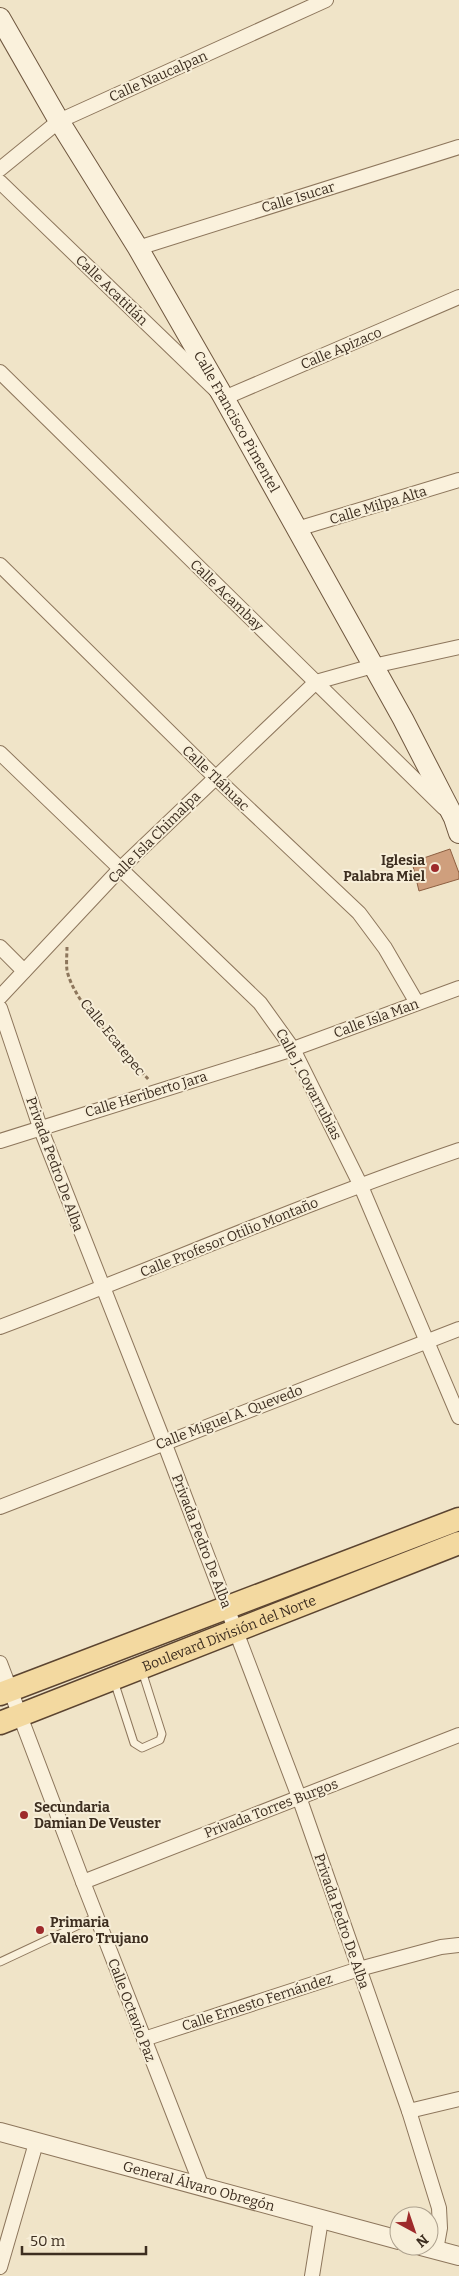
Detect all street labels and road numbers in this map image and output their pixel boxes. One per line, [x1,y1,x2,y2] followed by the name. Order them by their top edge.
[107,47,210,106] street label: Calle Naucalpan
[259,178,337,217] street label: Calle Isucar
[72,252,151,329] street label: Calle Acatitlán
[298,324,384,373] street label: Calle Apizaco
[190,348,283,495] street label: Calle Francisco Pimentel
[327,483,429,528] street label: Calle Milpa Alta
[186,556,267,635] street label: Calle Acambay
[179,742,253,815] street label: Calle Tláhuac
[105,788,204,887] street label: Calle Isla Chimalpa
[331,995,421,1042] street label: Calle Isla Man
[77,996,149,1079] street label: Calle Ecatepec
[272,1026,345,1143] street label: Calle J. Covarrubias
[83,1068,210,1121] street label: Calle Heriberto Jara
[22,1094,87,1234] street label: Privada Pedro De Alba
[138,1194,321,1281] street label: Calle Profesor Otilio Montaño
[153,1382,305,1453] street label: Calle Miguel A. Quevedo
[168,1472,235,1611] street label: Privada Pedro De Alba
[140,1592,319,1675] street label: Boulevard División del Norte
[202,1775,340,1842] street label: Privada Torres Burgos
[310,1851,373,1991] street label: Privada Pedro De Alba
[104,1956,159,2064] street label: Calle Octavio Paz
[180,1970,335,2035] street label: Calle Ernesto Fernández
[121,2158,277,2215] street label: General Álvaro Obregón

